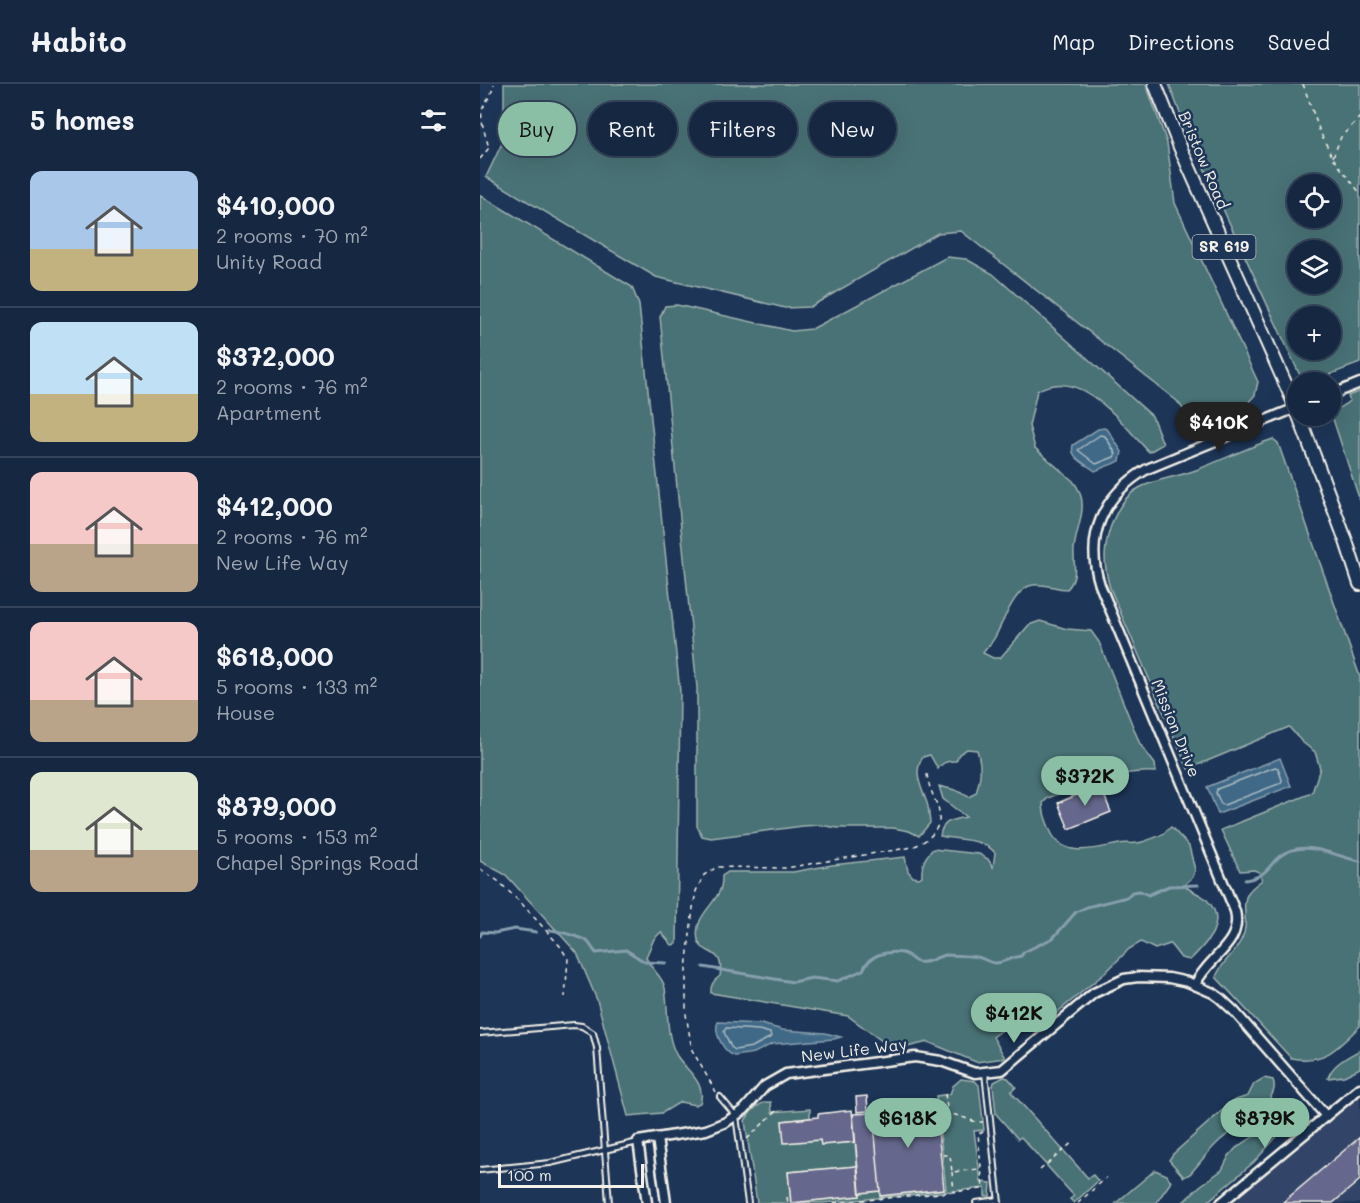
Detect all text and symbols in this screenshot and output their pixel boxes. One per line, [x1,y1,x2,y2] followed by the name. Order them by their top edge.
[30,23,126,59] text: Habito
[1052,28,1095,55] text: Map
[1128,28,1235,55] text: Directions
[1268,28,1330,55] text: Saved
[498,102,576,156] chip: Buy
[588,102,677,156] chip: Rent
[689,102,797,156] chip: Filters
[809,102,896,156] chip: New
[30,103,135,137] text: 5 homes
[417,104,450,137] icon: filters
[1174,108,1235,212] street label: Bristow Road
[1287,174,1341,426] map controls
[1287,174,1341,228] button: locate
[216,188,335,222] text: $410,000
[78,195,150,267] icon: home
[216,222,368,248] text: 2 rooms · 70 m²
[1192,235,1256,259] road number: SR 619
[1287,240,1341,294] button: layers
[216,248,322,274] text: Unity Road
[1287,306,1341,360] button: +
[216,339,335,373] text: $372,000
[78,346,150,418] icon: home
[1287,372,1341,426] button: −
[216,373,368,399] text: 2 rooms · 76 m²
[216,399,322,425] text: Apartment
[1177,402,1261,453] pin: $410K
[1189,408,1249,434] text: $410K
[216,489,333,523] text: $412,000
[78,496,150,568] icon: home
[216,523,368,549] text: 2 rooms · 76 m²
[216,549,349,575] text: New Life Way
[216,639,334,673] text: $618,000
[78,646,150,718] icon: home
[216,673,377,699] text: 5 rooms · 133 m²
[1147,676,1206,780] street label: Mission Drive
[216,699,275,725] text: House
[1043,756,1127,807] pin: $372K
[1055,762,1115,788] text: $372K
[216,789,336,823] text: $879,000
[78,796,150,868] icon: home
[216,823,377,849] text: 5 rooms · 153 m²
[216,849,419,875] text: Chapel Springs Road
[972,993,1056,1044] pin: $412K
[985,999,1043,1025] text: $412K
[800,1033,908,1066] street label: New Life Way
[866,1098,950,1149] pin: $618K
[1223,1098,1307,1149] pin: $879K
[879,1104,937,1130] text: $618K
[1234,1104,1296,1130] text: $879K
[498,1161,644,1188] scale bar
[507,1164,552,1185] text: 100 m

